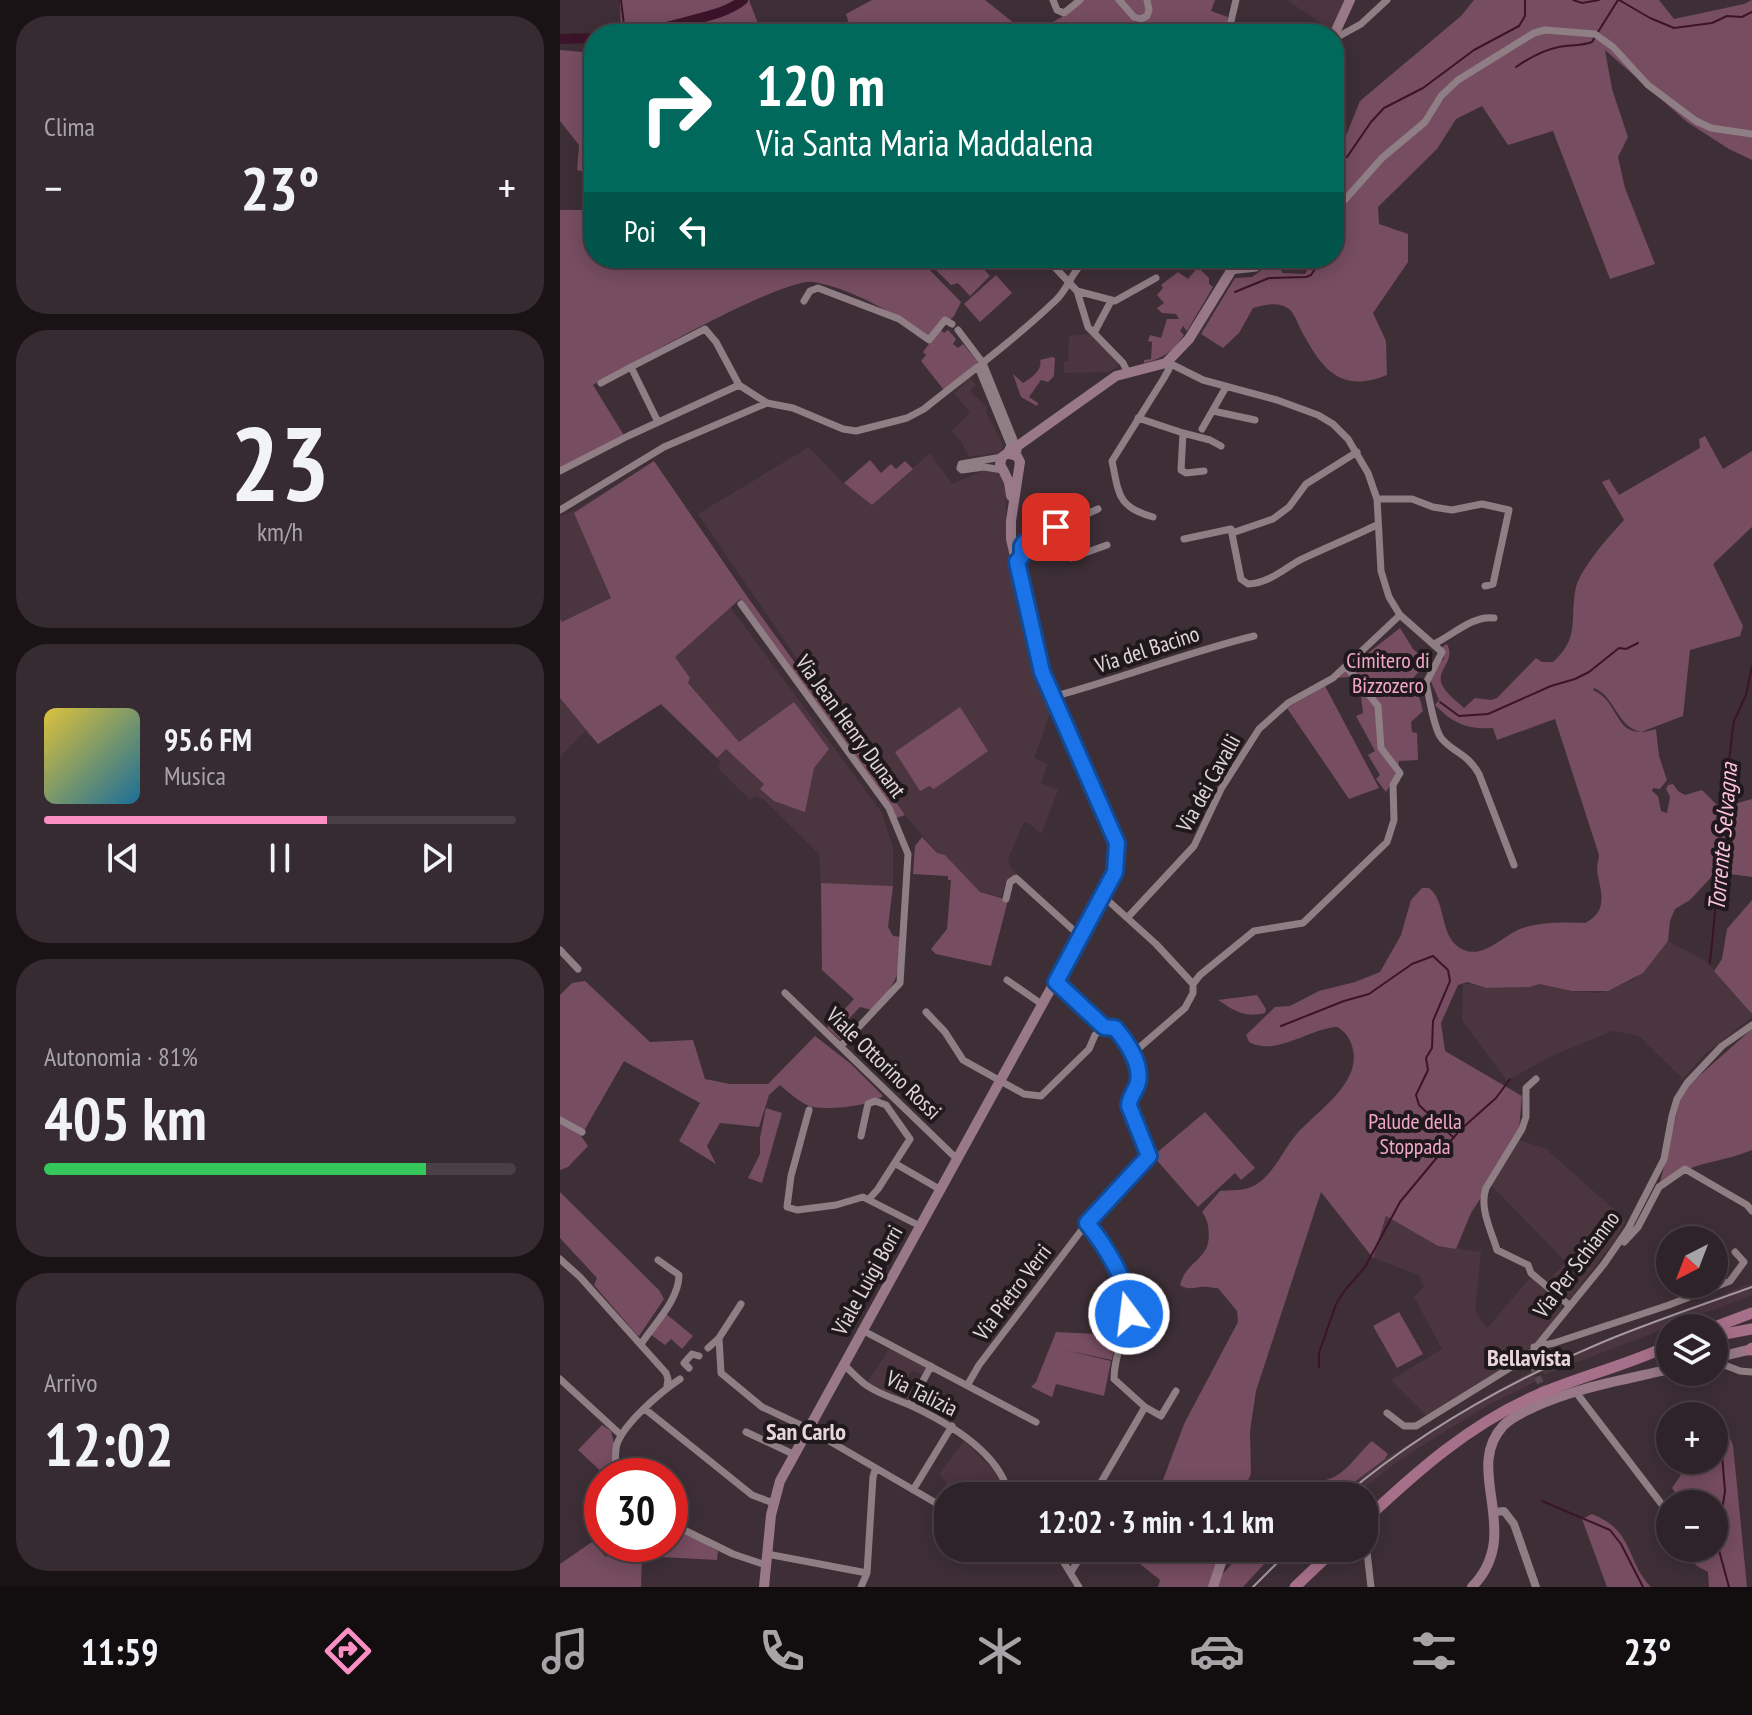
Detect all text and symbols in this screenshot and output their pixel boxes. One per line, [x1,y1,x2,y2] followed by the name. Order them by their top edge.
[756,49,885,121] text: 120 m
[624,56,728,160] icon: right
[44,110,95,143] text: Clima
[756,119,1093,166] text: Via Santa Maria Maddalena
[240,149,320,227] text: 23°
[44,159,62,216] text: −
[498,159,516,216] text: +
[672,208,716,252] icon: left
[624,211,656,250] text: Poi
[230,395,330,530] text: 23
[1022,493,1090,561] pin
[1034,505,1078,549] icon: arrive
[257,515,303,548] text: km/h
[1090,619,1203,679] street label: Via del Bacino
[1346,646,1430,699] park label: Cimitero di Bizzozero
[789,648,912,803] street label: Via Jean Henry Dunant
[164,720,252,759] text: 95.6 FM
[1169,729,1246,838] street label: Via dei Cavalli
[164,759,226,792] text: Musica
[1701,760,1745,912] water label: Torrente Selvagna
[101,836,145,880] icon: previous
[258,836,302,880] icon: pause
[415,836,459,880] icon: next
[820,1000,948,1125] street label: Viale Ottorino Rossi
[44,1040,198,1073] text: Autonomia · 81%
[44,1079,207,1157] text: 405 km
[1368,1107,1462,1160] park label: Palude della Stoppada
[1526,1205,1625,1324] street label: Via Per Schianno
[825,1220,909,1341] street label: Viale Luigi Borri
[1656,1226,1728,1298] north arrow
[1656,1226,1728,1562] map controls
[966,1238,1057,1346] street label: Via Pietro Verri
[1087,1272,1171,1356] position arrow
[1656,1314,1728,1386] button: layers
[1487,1342,1571,1373] district label: Bellavista
[881,1363,962,1422] street label: Via Talizia
[44,1366,98,1399] text: Arrivo
[1656,1402,1728,1474] button: +
[44,1405,174,1483] text: 12:02
[766,1416,846,1447] district label: San Carlo
[584,1458,688,1562] speed limit sign: 30
[1656,1490,1728,1562] button: −
[1038,1502,1274,1541] text: 12:02 · 3 min · 1.1 km
[320,1623,376,1679] icon: directions
[537,1623,593,1679] icon: music
[754,1623,810,1679] icon: phone
[972,1623,1028,1679] icon: climate
[1189,1623,1245,1679] icon: car
[1406,1623,1462,1679] icon: filters
[81,1628,159,1675] text: 11:59
[1624,1628,1671,1675] text: 23°

